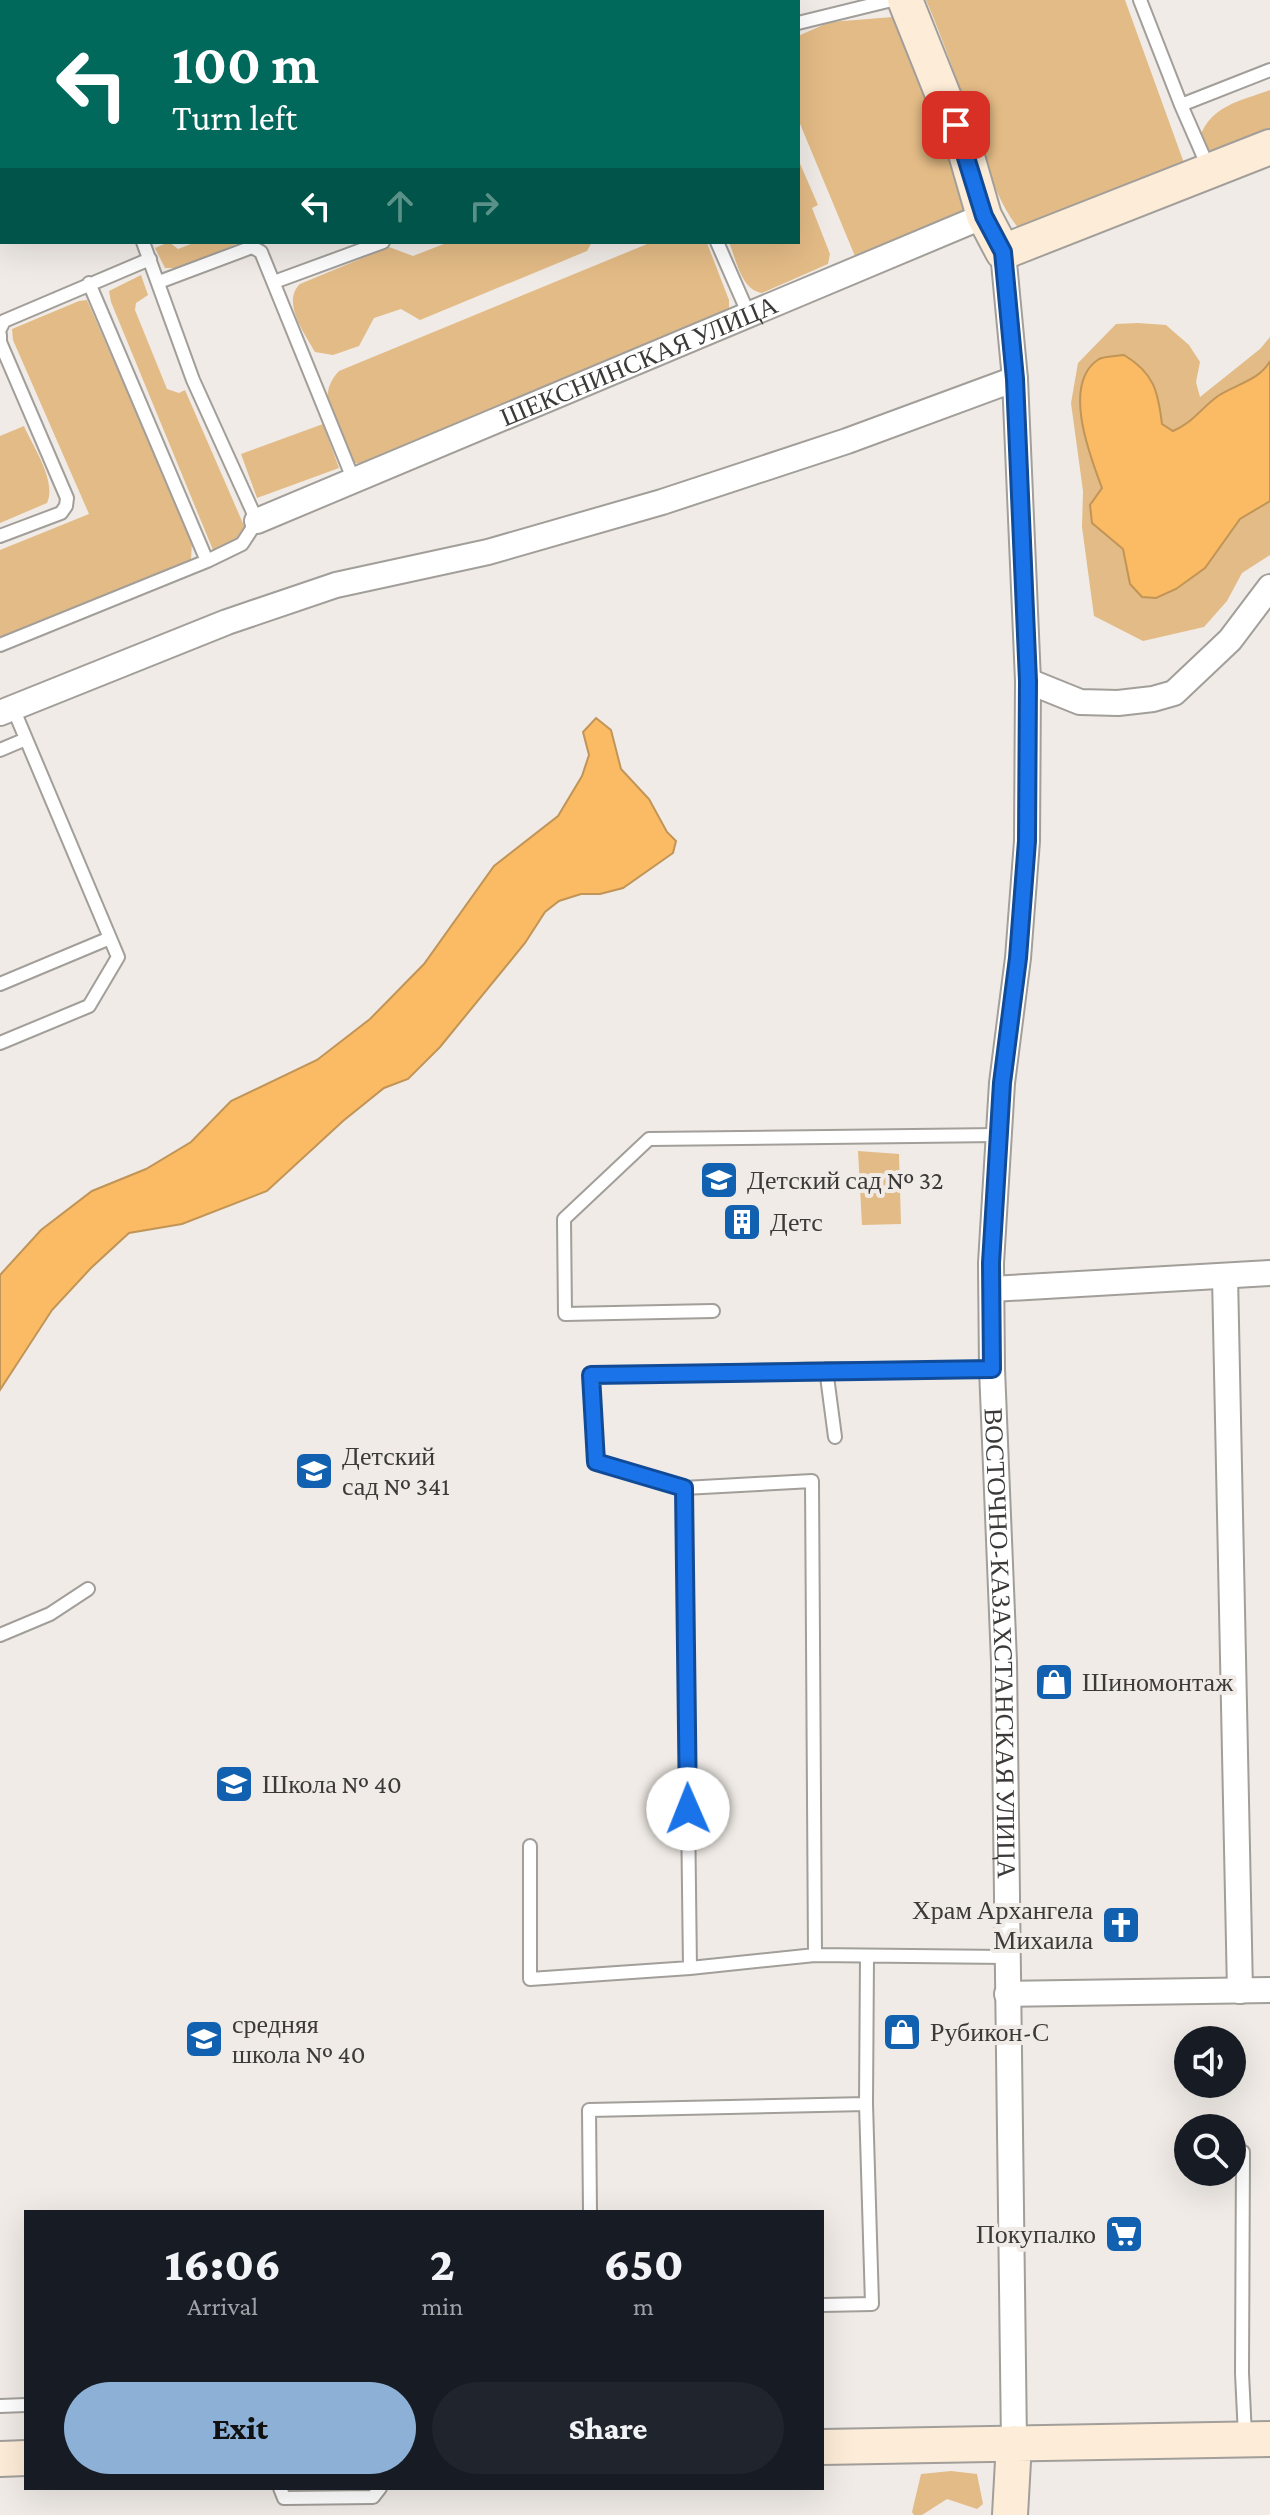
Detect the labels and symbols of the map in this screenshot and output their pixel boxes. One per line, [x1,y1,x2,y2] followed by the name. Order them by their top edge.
[922,91,990,159] pin
[496,290,782,432] street label: ШЕКСНИНСКАЯ УЛИЦА
[698,1159,740,1201] school or university icon: Детский сад № 32
[747,1166,943,1195] place label: Детский сад № 32
[721,1201,763,1243] building icon: Детс
[770,1208,823,1237] place label: Детс
[979,1407,1021,1879] street label: ВОСТОЧНО-КАЗАХСТАНСКАЯ УЛИЦА
[342,1442,450,1501] place label: Детский сад № 341
[293,1450,335,1492] school or university icon: Детский сад № 341
[1033,1661,1075,1703] shop icon: Шиномонтаж
[1082,1668,1234,1697] place label: Шиномонтаж
[213,1763,255,1805] school or university icon: Школа № 40
[646,1767,730,1851] position arrow
[262,1770,402,1799] place label: Школа № 40
[912,1896,1093,1955] place label: Храм Архангела Михаила
[1100,1904,1142,1946] church icon: Храм Архангела Михаила
[232,2010,366,2069] place label: средняя школа № 40
[881,2011,923,2053] shop icon: Рубикон-С
[183,2018,225,2060] school or university icon: средняя школа № 40
[930,2018,1049,2047] place label: Рубикон-С
[1103,2213,1145,2255] supermarket icon: Покупалко
[976,2220,1096,2249] place label: Покупалко

